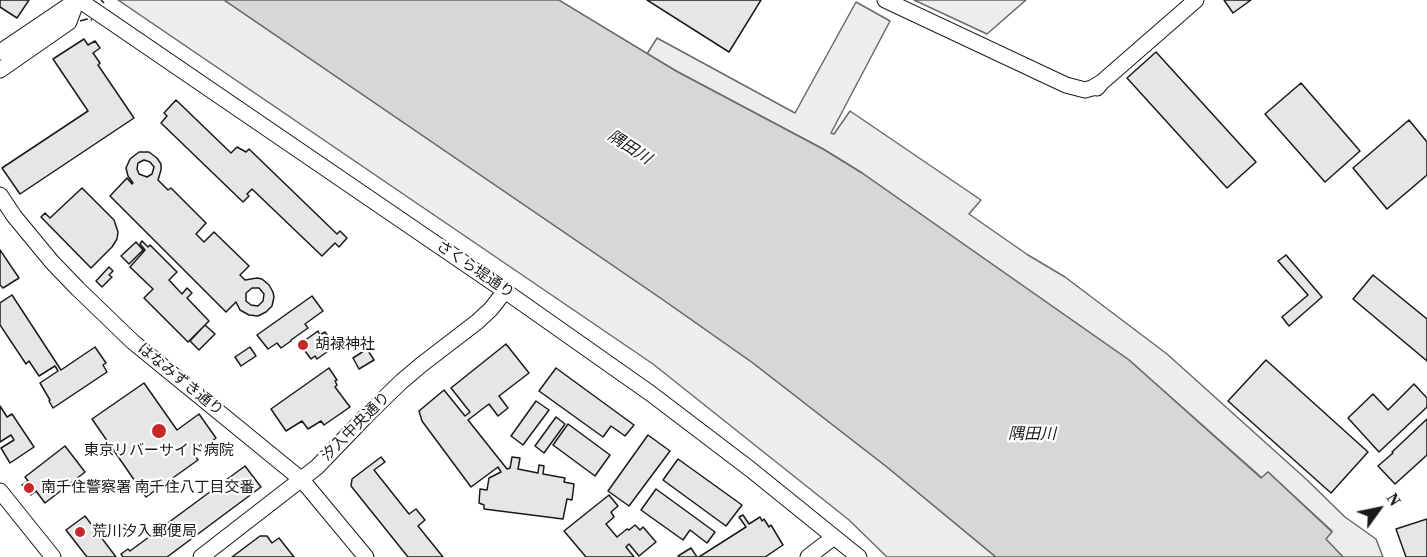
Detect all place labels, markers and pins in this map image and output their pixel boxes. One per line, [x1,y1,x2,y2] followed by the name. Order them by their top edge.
[315,336,375,354] place label: 胡禄神社
[296,338,310,352] marker: 胡禄神社
[150,422,168,440] marker: 東京リバーサイド病院
[84,442,234,460] place label: 東京リバーサイド病院
[41,479,254,497] place label: 南千住警察署 南千住八丁目交番
[22,481,36,495] marker: 南千住警察署 南千住八丁目交番
[92,523,197,541] place label: 荒川汐入郵便局
[73,525,87,539] marker: 荒川汐入郵便局

